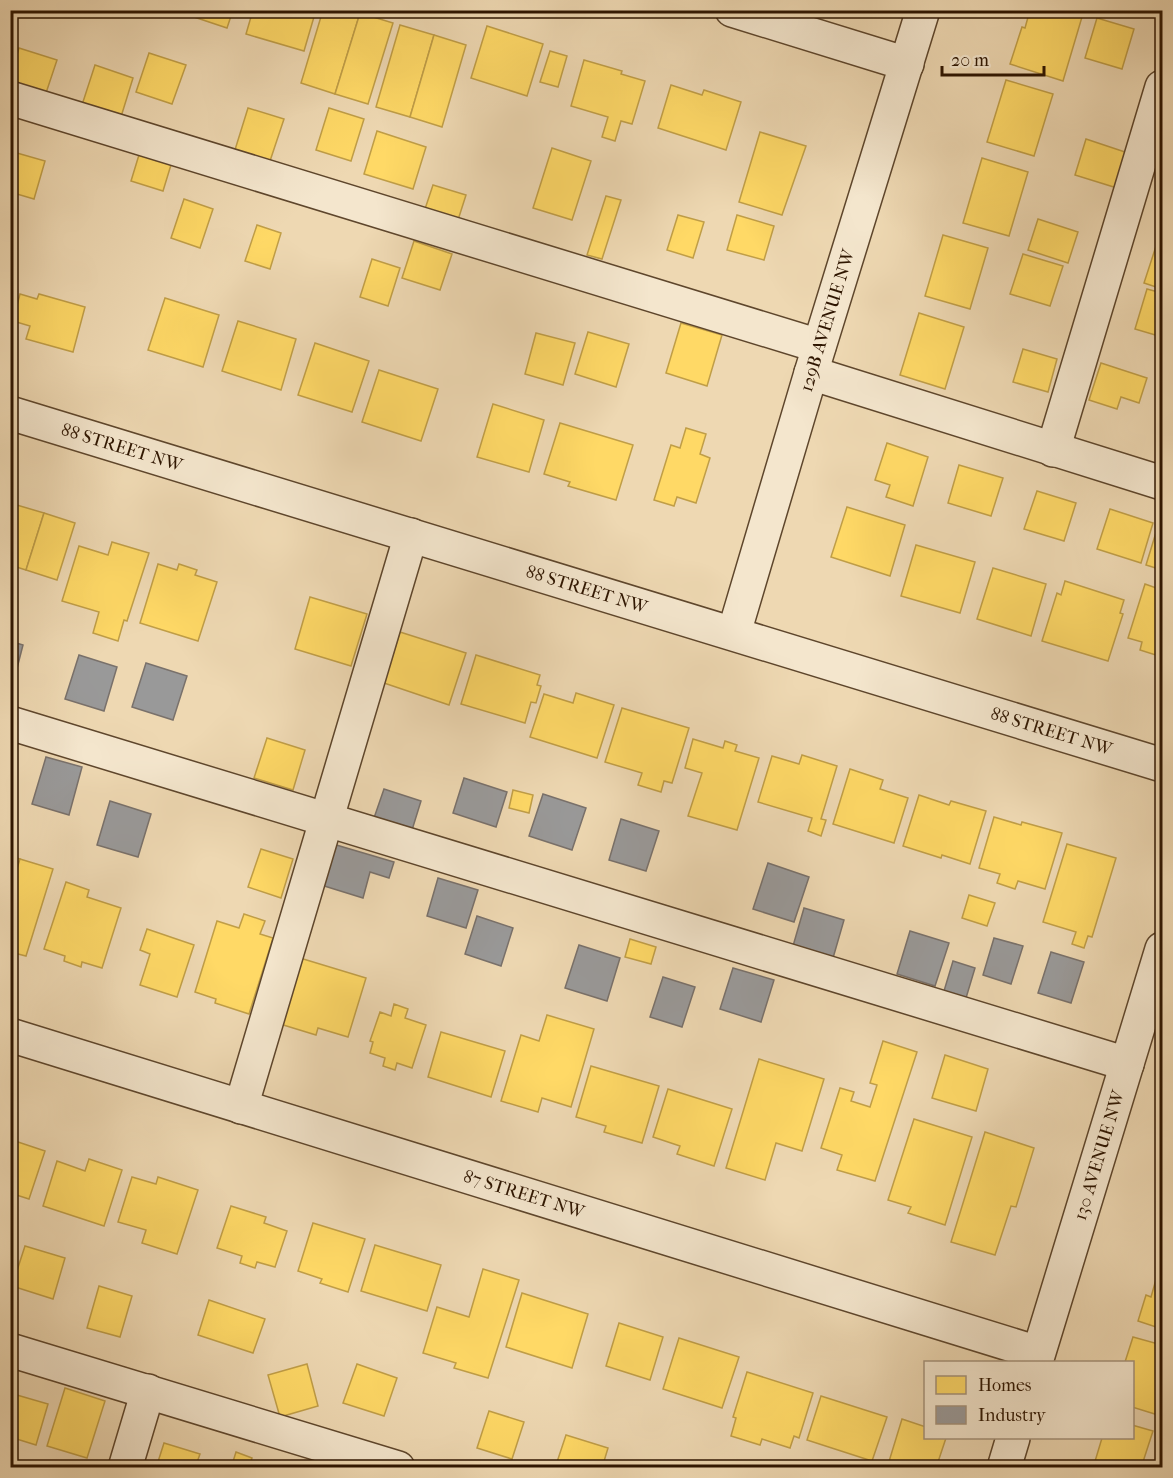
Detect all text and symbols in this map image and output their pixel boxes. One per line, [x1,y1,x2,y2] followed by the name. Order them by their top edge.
[942,39,1044,77] scale bar
[951,50,989,71] text: 20 m
[796,246,859,394] street label: 129B AVENUE NW
[59,419,186,476] street label: 88 STREET NW
[523,561,651,618] street label: 88 STREET NW
[988,703,1116,760] street label: 88 STREET NW
[1069,1087,1129,1223] street label: 130 AVENUE NW
[461,1165,588,1223] street label: 87 STREET NW
[924,1361,1134,1439] legend
[978,1375,1032,1396] text: Homes
[978,1405,1047,1426] text: Industry

